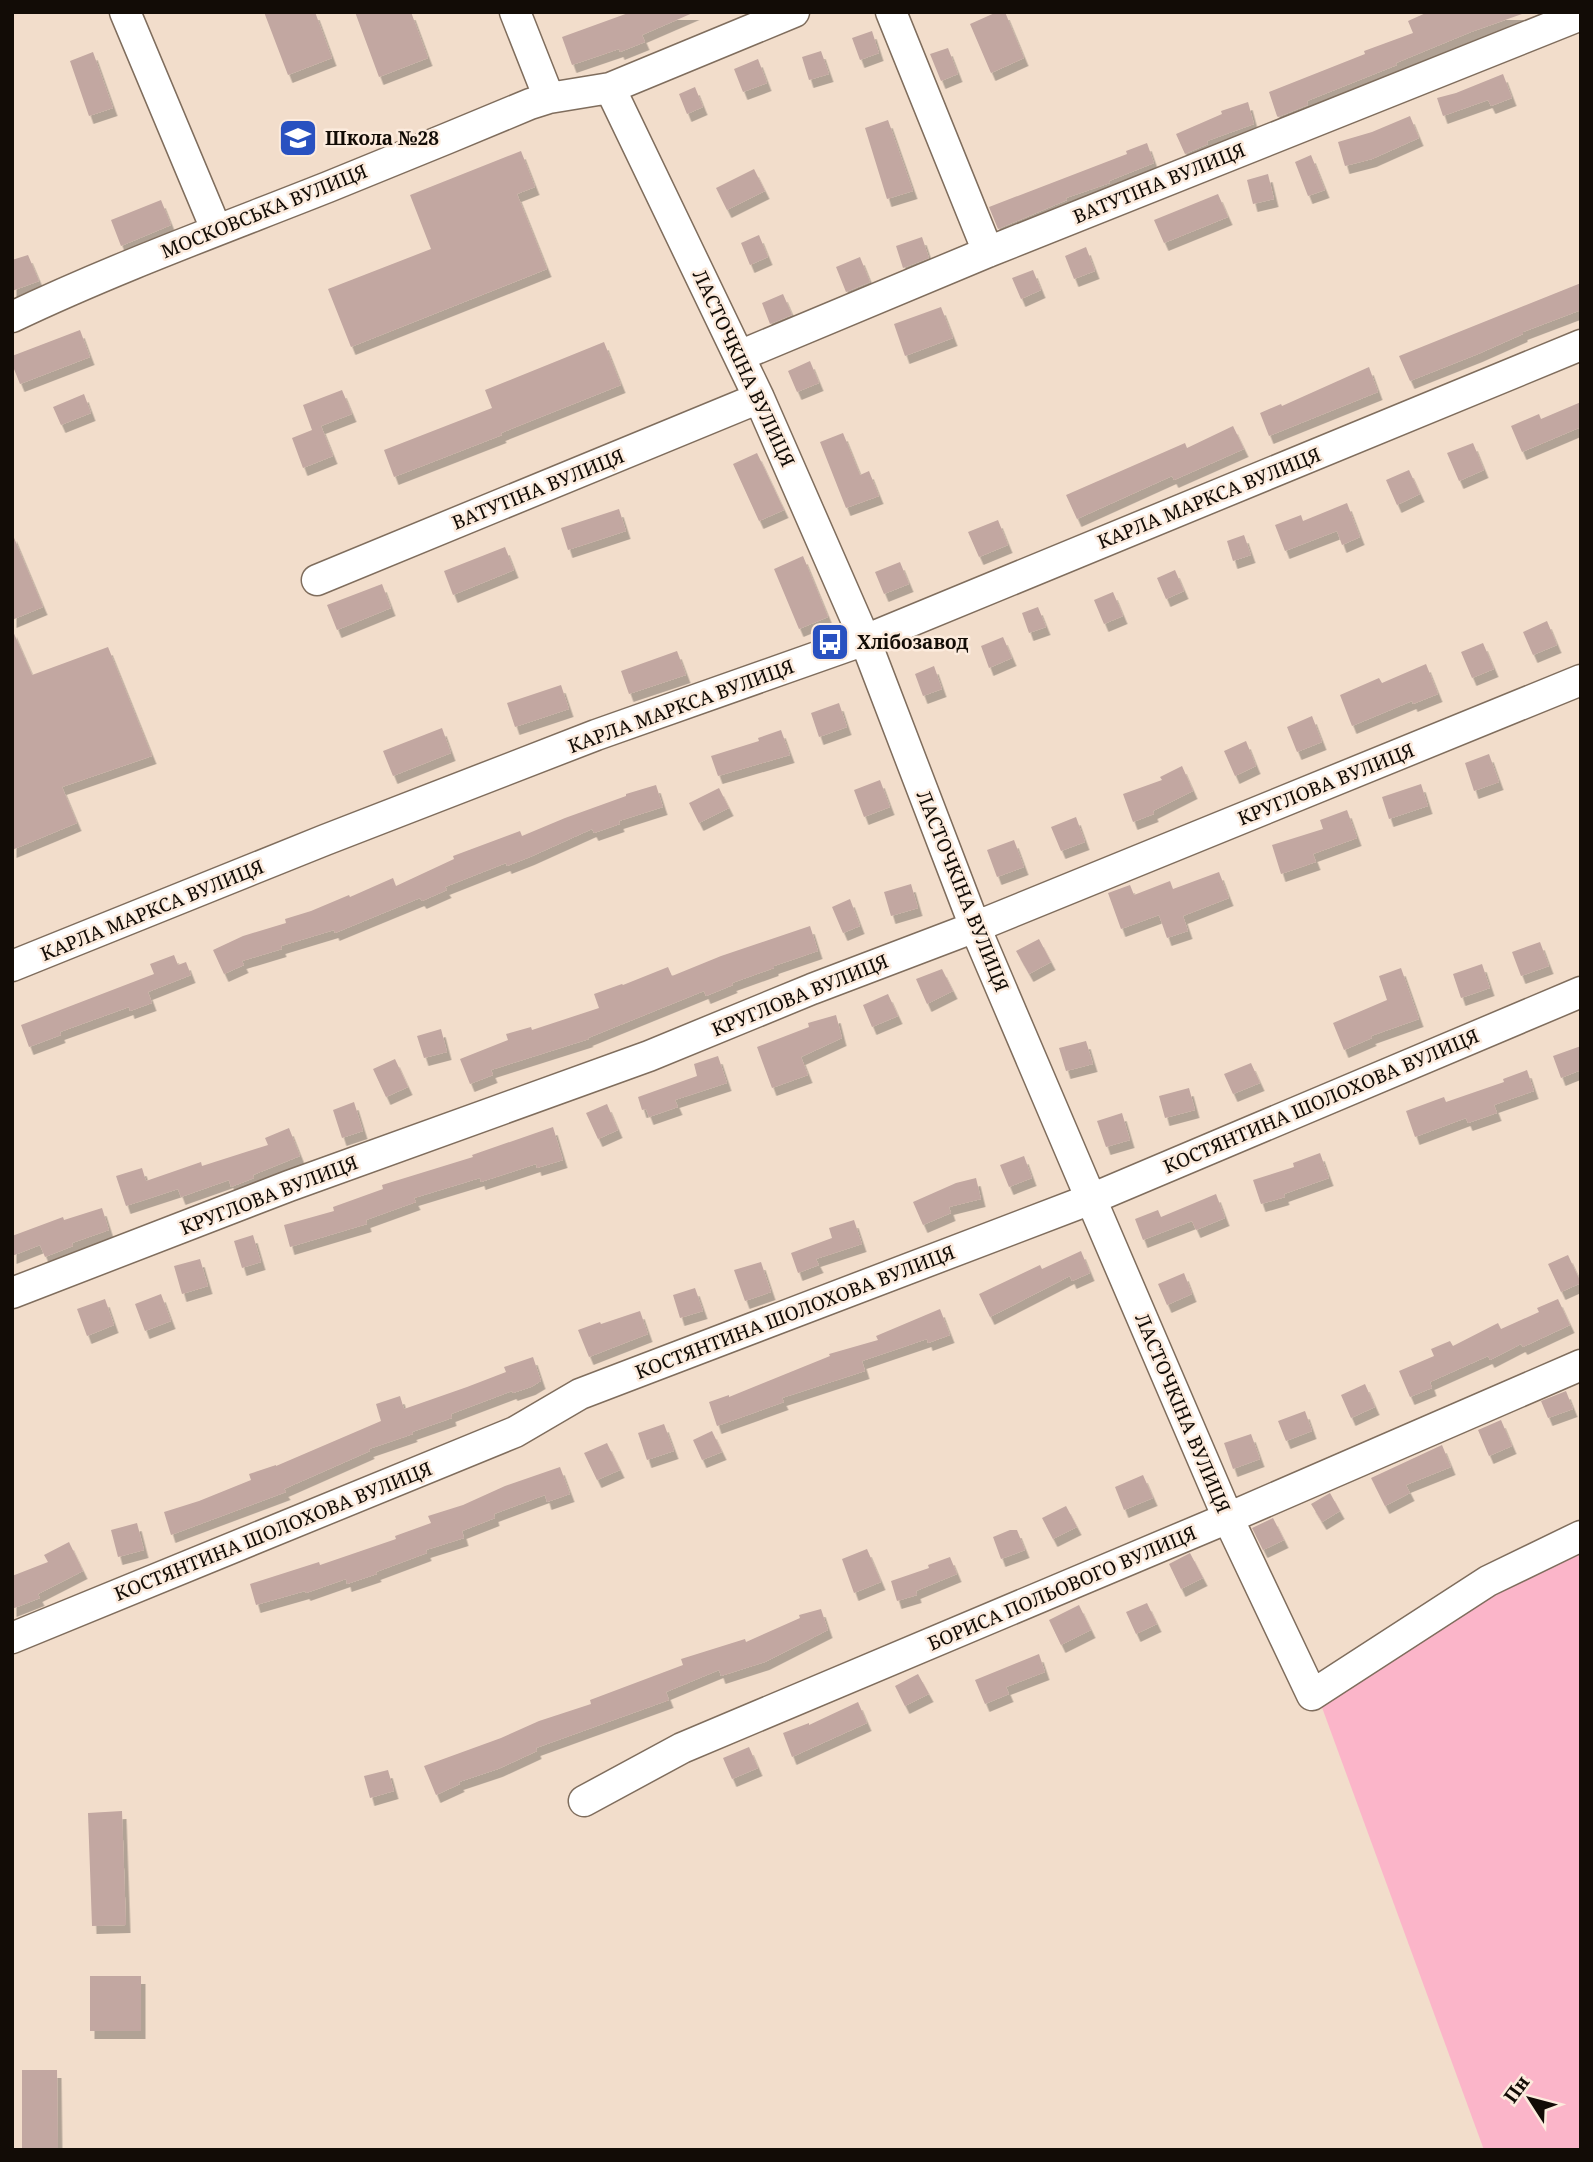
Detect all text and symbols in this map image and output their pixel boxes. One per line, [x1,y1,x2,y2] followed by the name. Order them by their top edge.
[277,117,319,159] school or university icon: Школа №28
[325,125,439,151] place label: Школа №28
[1069,137,1249,229] street label: ВАТУТІНА ВУЛИЦЯ
[157,158,371,264] street label: МОСКОВСЬКА ВУЛИЦЯ
[687,265,801,471] street label: ЛАСТОЧКІНА ВУЛИЦЯ
[1094,441,1324,555] street label: КАРЛА МАРКСА ВУЛИЦЯ
[448,443,628,535] street label: ВАТУТІНА ВУЛИЦЯ
[809,621,851,663] bus stop icon: Хлібозавод
[857,629,968,655] place label: Хлібозавод
[564,653,798,759] street label: КАРЛА МАРКСА ВУЛИЦЯ
[1234,737,1418,831] street label: КРУГЛОВА ВУЛИЦЯ
[911,787,1015,995] street label: ЛАСТОЧКІНА ВУЛИЦЯ
[37,853,267,967] street label: КАРЛА МАРКСА ВУЛИЦЯ
[708,948,892,1042] street label: КРУГЛОВА ВУЛИЦЯ
[1159,1022,1483,1180] street label: КОСТЯНТИНА ШОЛОХОВА ВУЛИЦЯ
[176,1149,362,1241] street label: КРУГЛОВА ВУЛИЦЯ
[631,1239,959,1385] street label: КОСТЯНТИНА ШОЛОХОВА ВУЛИЦЯ
[1129,1309,1237,1517] street label: ЛАСТОЧКІНА ВУЛИЦЯ
[110,1455,436,1607] street label: КОСТЯНТИНА ШОЛОХОВА ВУЛИЦЯ
[924,1519,1200,1657] street label: БОРИСА ПОЛЬОВОГО ВУЛИЦЯ
[1495,2064,1565,2134] north arrow
[1497,2070,1535,2108] text: Пн

